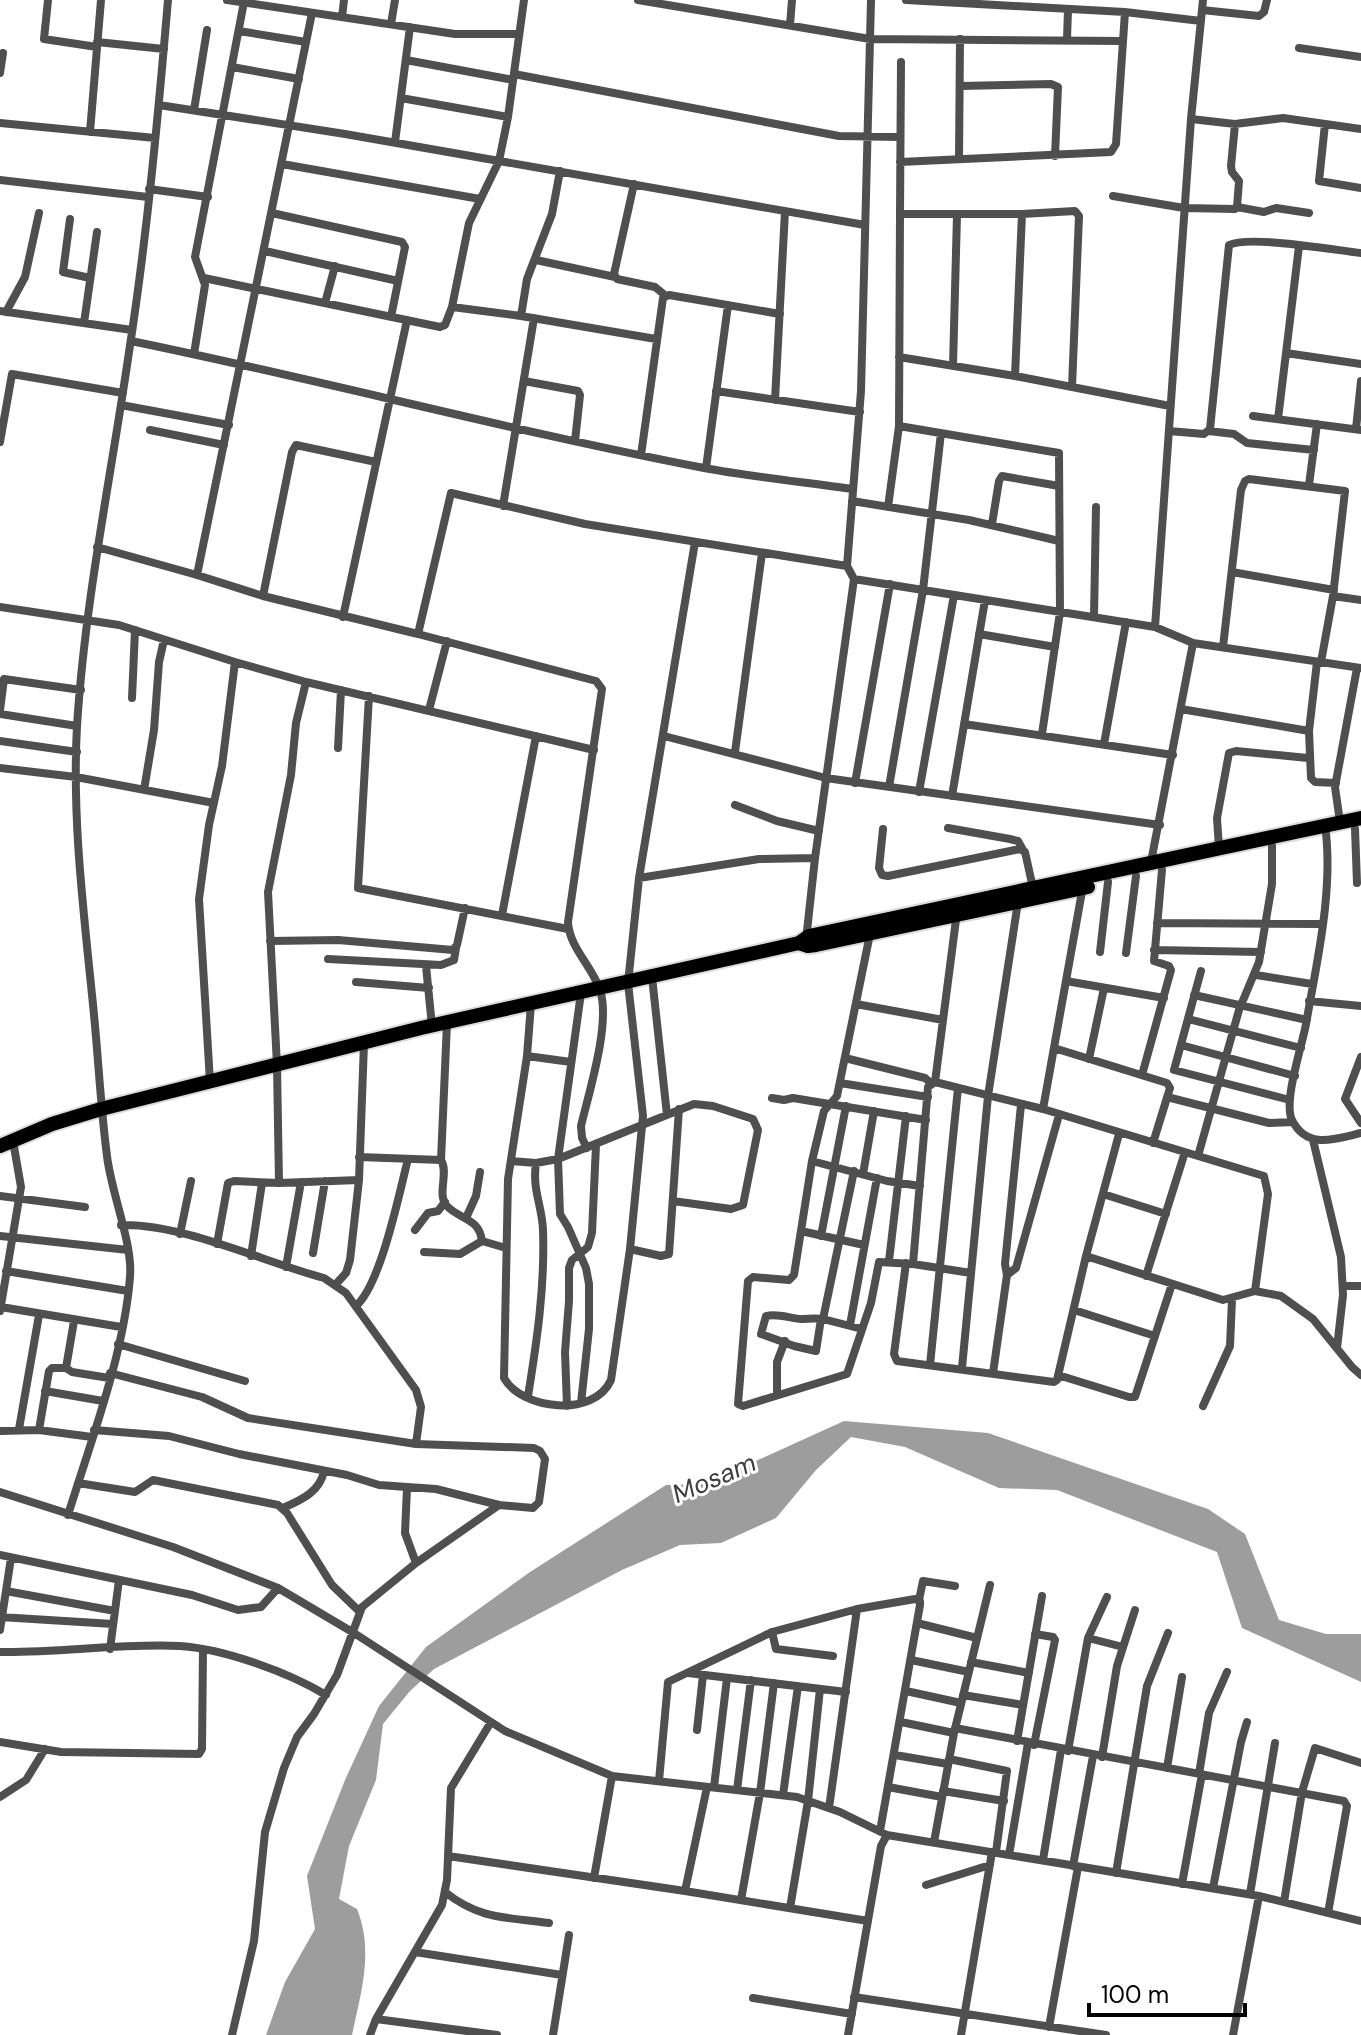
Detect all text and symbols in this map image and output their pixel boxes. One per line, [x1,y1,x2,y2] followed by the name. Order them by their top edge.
[667,1445,761,1511] water label: Mosam
[1089,1967,1245,2017] scale bar
[1101,1979,1169,2010] text: 100 m

